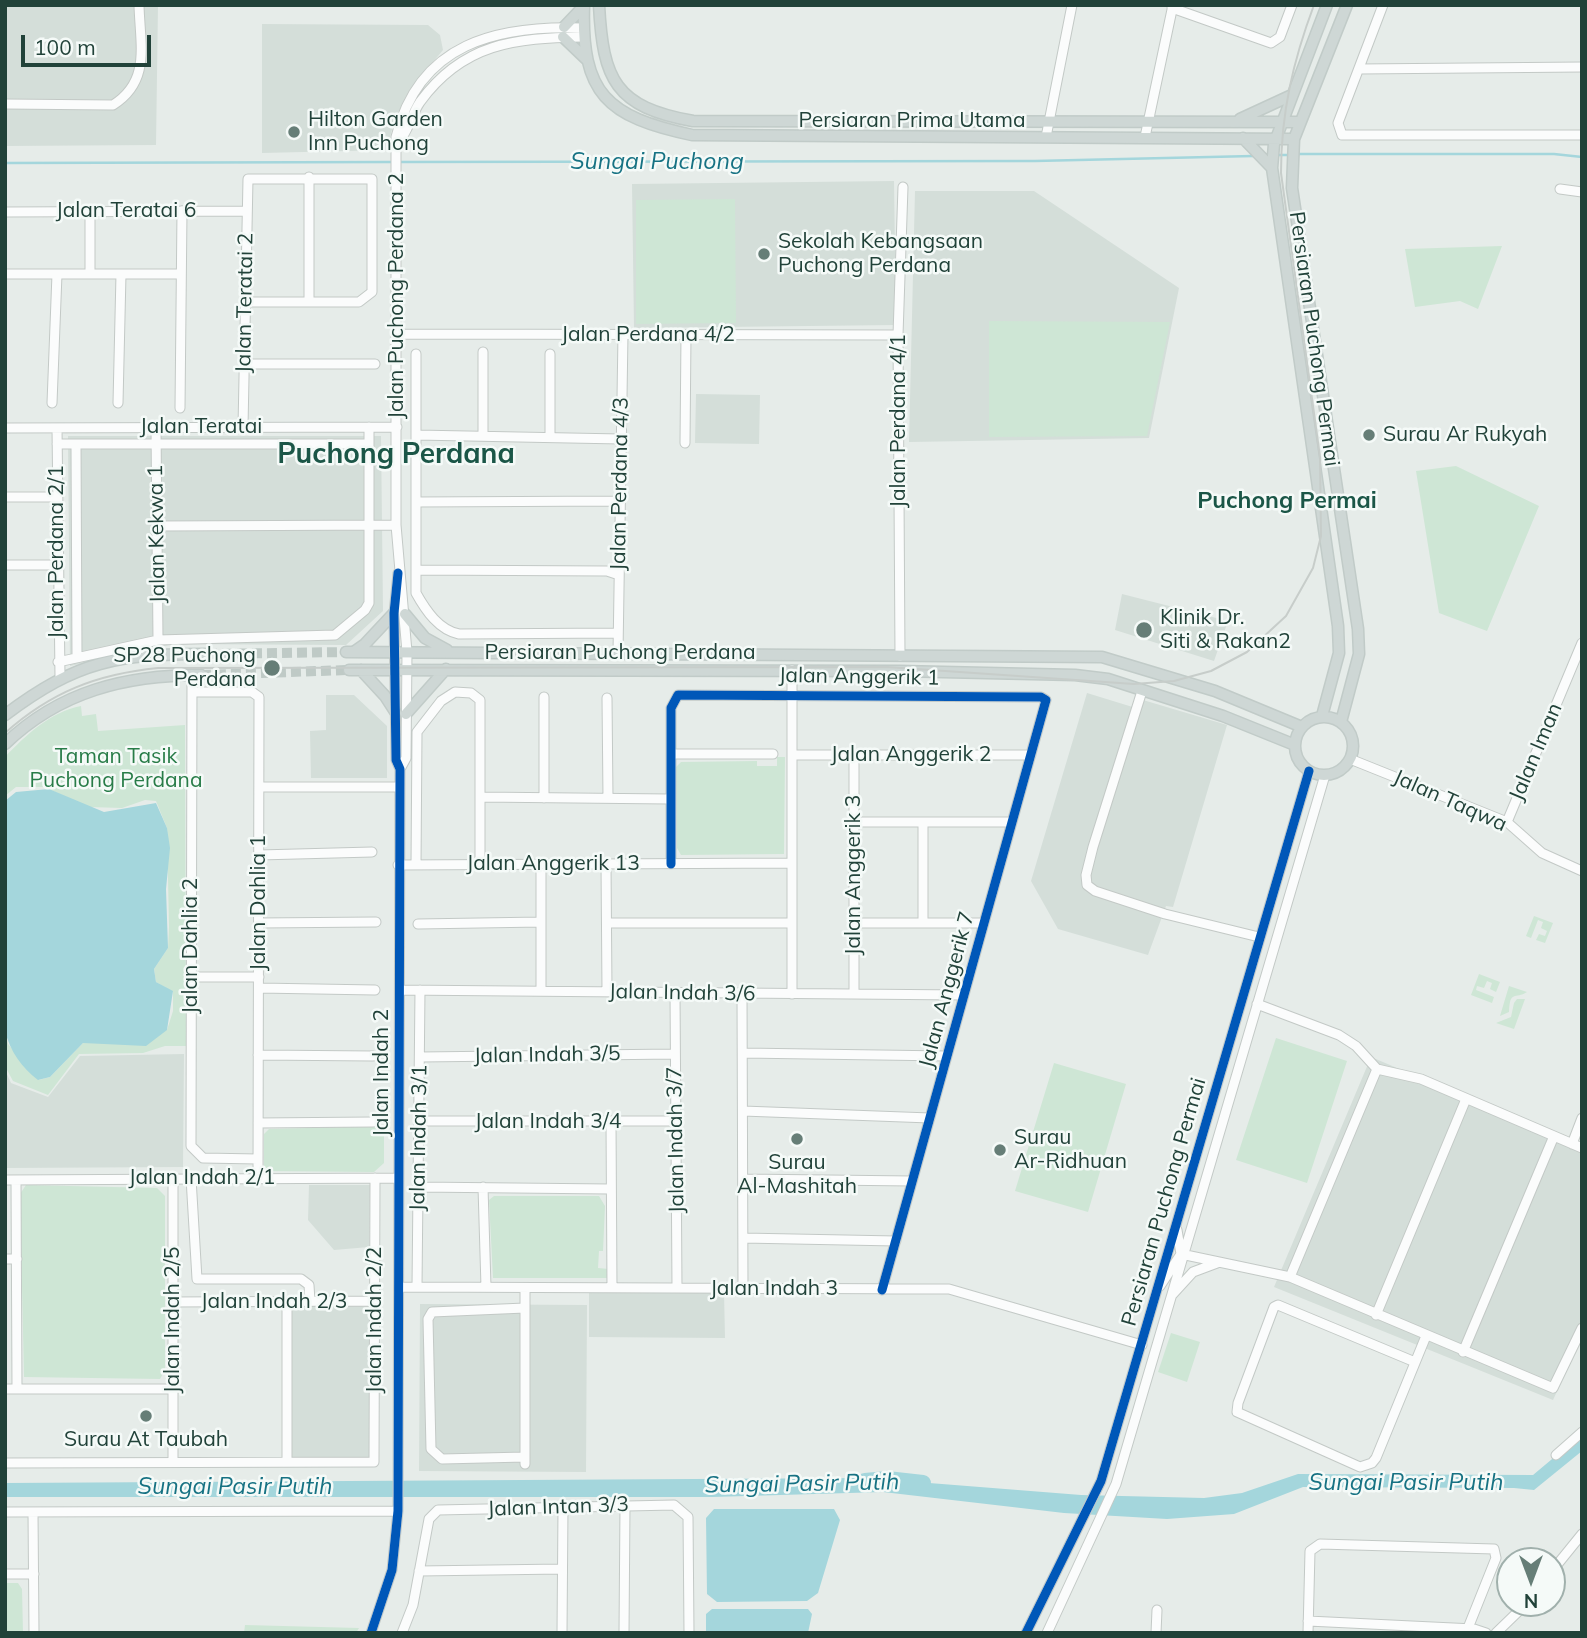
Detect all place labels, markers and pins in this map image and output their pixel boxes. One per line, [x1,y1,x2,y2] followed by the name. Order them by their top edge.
[308,107,443,157] place label: Hilton Garden Inn Puchong
[286,124,302,140] marker: Hilton Garden Inn Puchong
[778,229,983,279] place label: Sekolah Kebangsaan Puchong Perdana
[756,246,772,262] marker: Sekolah Kebangsaan Puchong Perdana
[1383,422,1547,448] place label: Surau Ar Rukyah
[1361,427,1377,443] marker: Surau Ar Rukyah
[1160,605,1291,655] place label: Klinik Dr. Siti & Rakan2
[1134,620,1154,640] marker: Klinik Dr. Siti & Rakan2
[113,643,256,693] place label: SP28 Puchong Perdana
[262,658,282,678] marker: SP28 Puchong Perdana
[1014,1125,1127,1175] place label: Surau Ar-Ridhuan
[789,1131,805,1147] marker: Surau Al-Mashitah
[992,1142,1008,1158] marker: Surau Ar-Ridhuan
[737,1150,857,1200] place label: Surau Al-Mashitah
[138,1408,154,1424] marker: Surau At Taubah
[64,1427,228,1453] place label: Surau At Taubah

